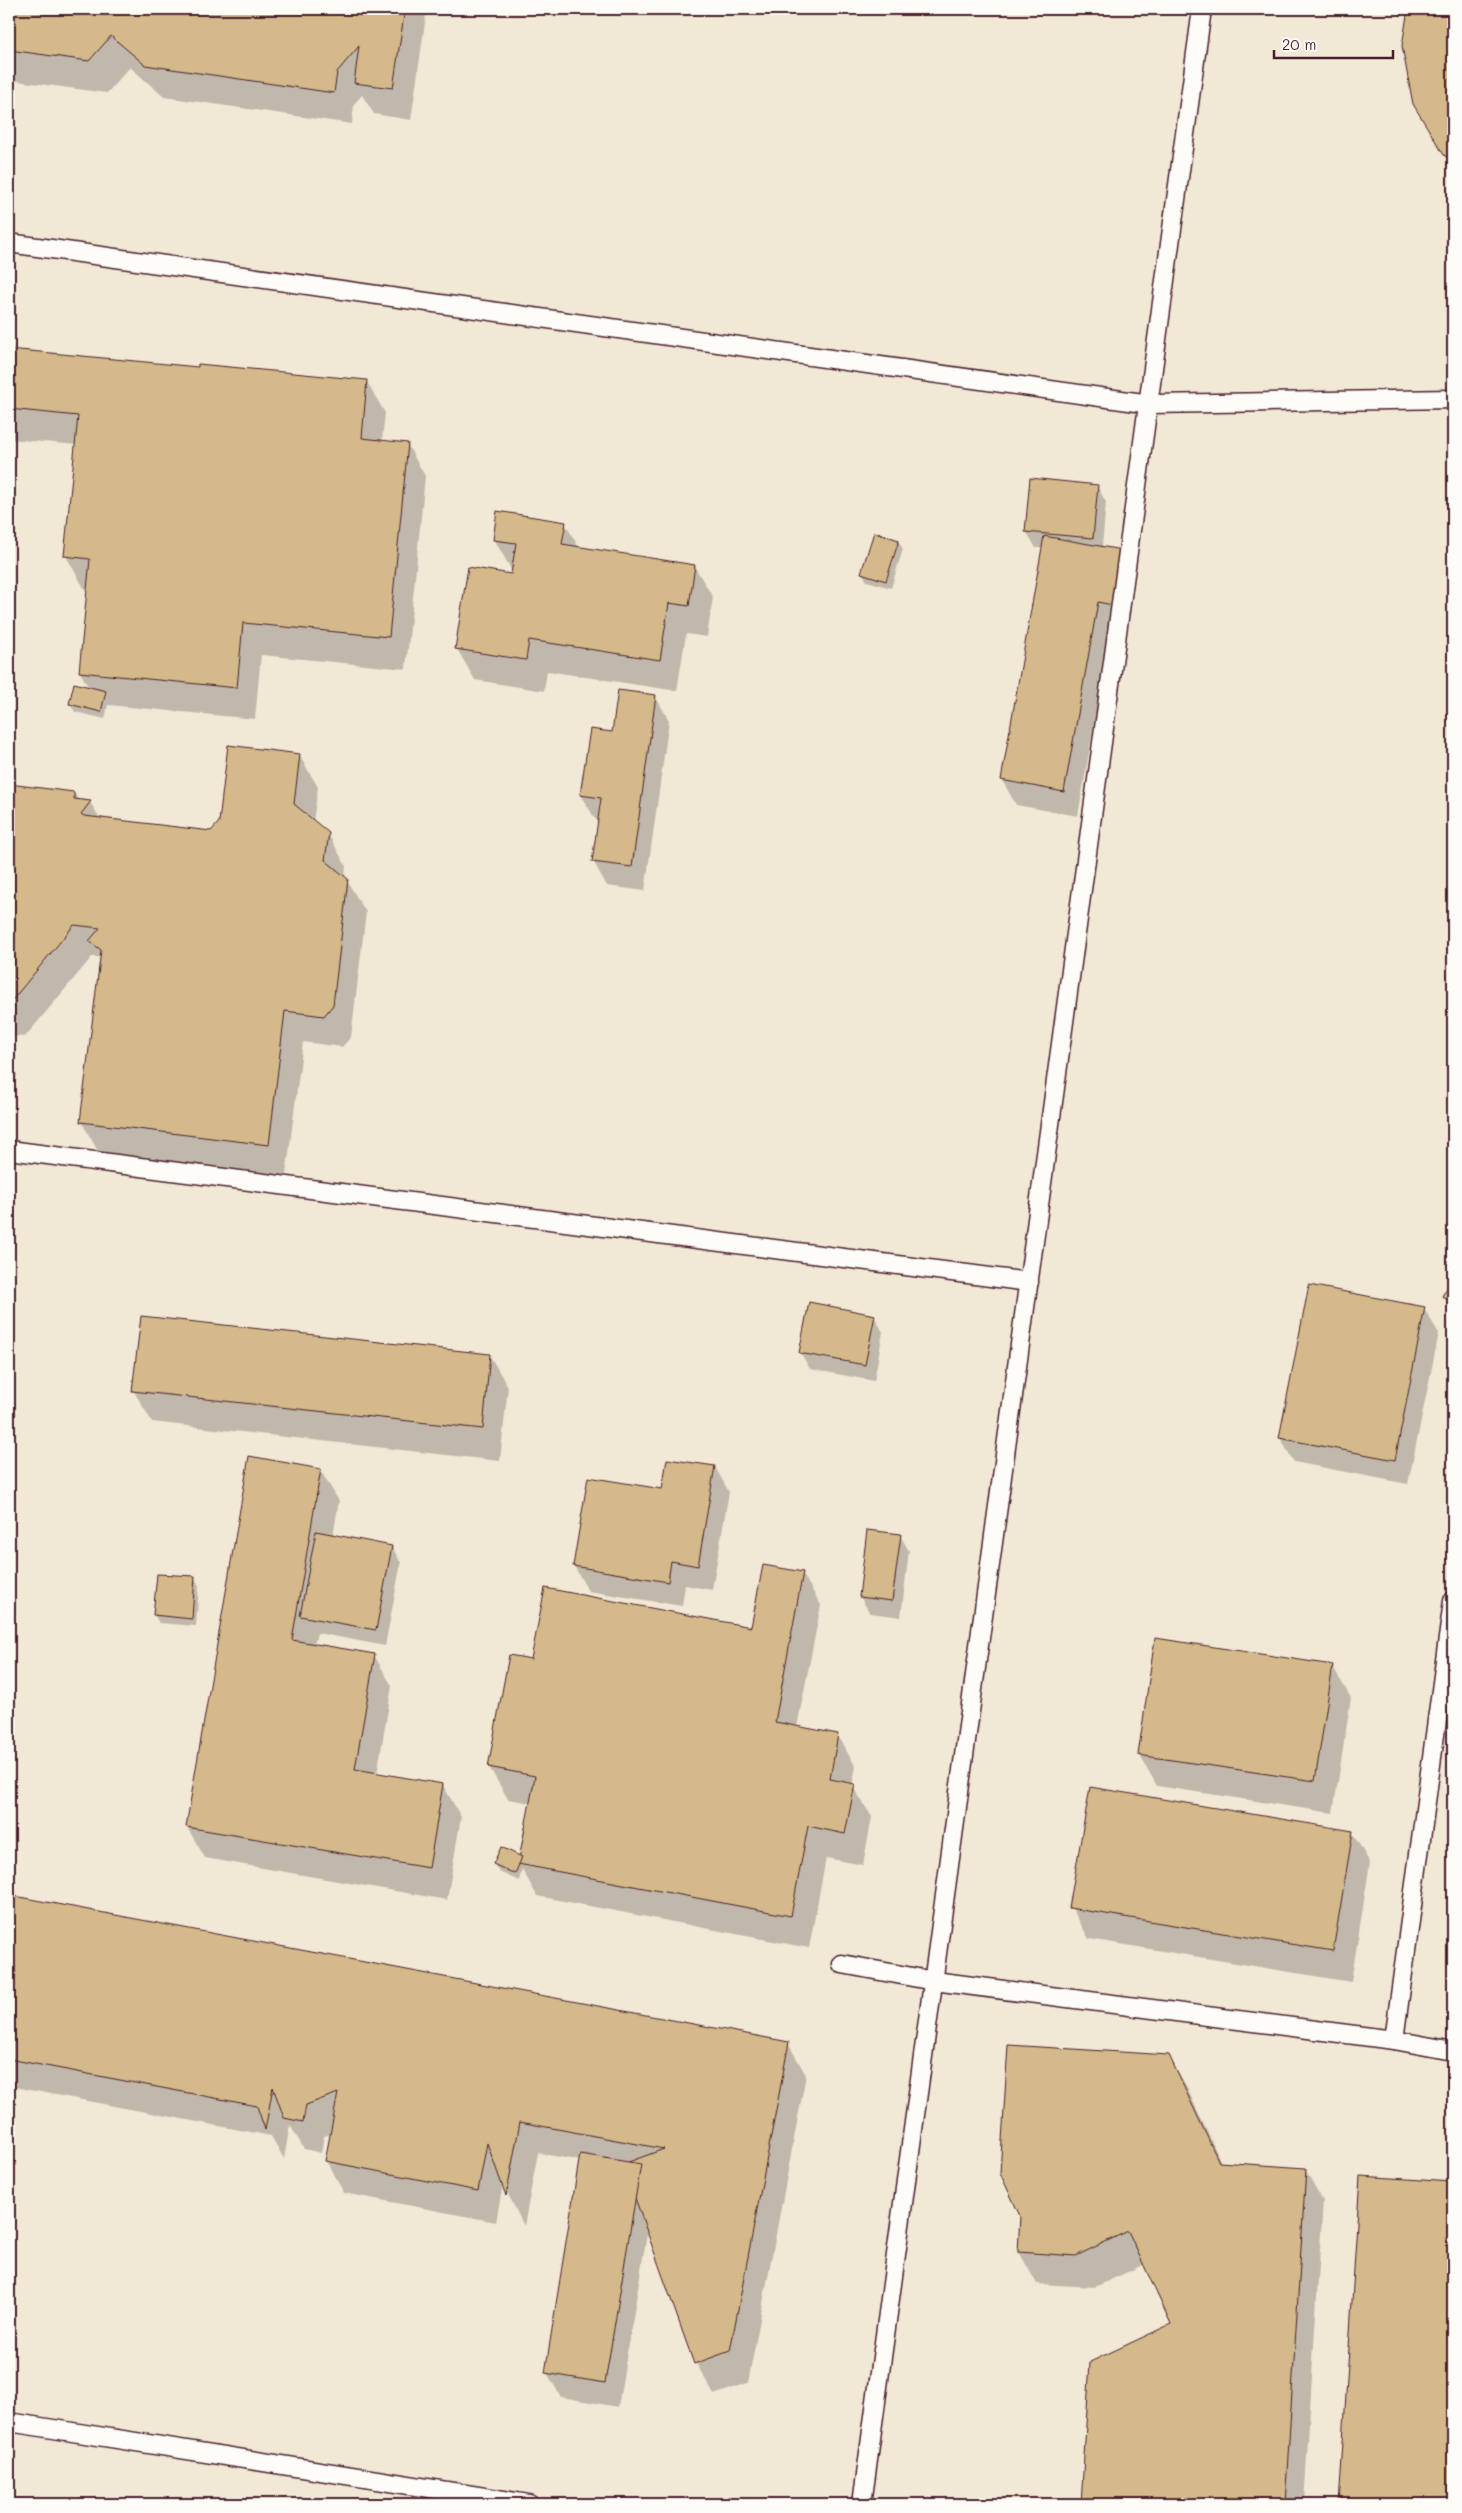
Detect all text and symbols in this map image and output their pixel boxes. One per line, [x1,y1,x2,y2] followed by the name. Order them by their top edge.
[1274,28,1393,60] scale bar
[1282,34,1316,54] text: 20 m

